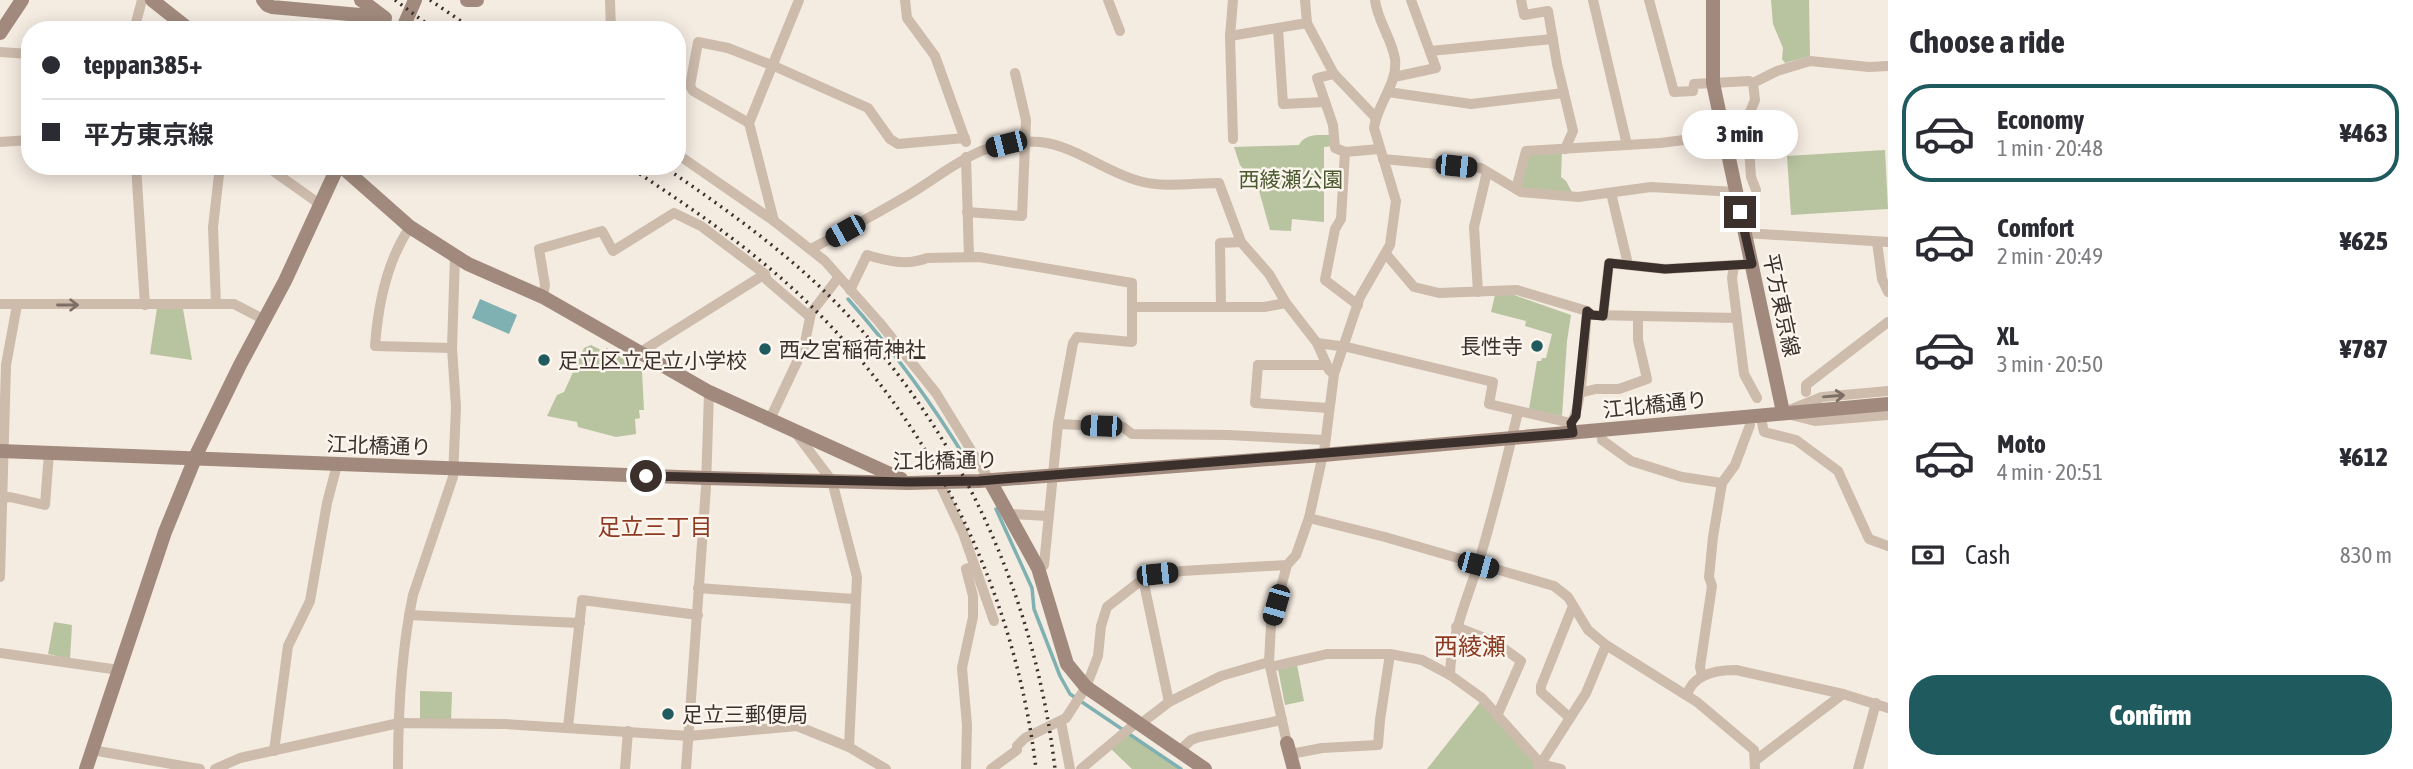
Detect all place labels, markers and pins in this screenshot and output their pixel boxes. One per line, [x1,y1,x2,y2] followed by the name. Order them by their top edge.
[1460,334,1523,358] place label: 長性寺
[779,337,926,361] place label: 西之宮稲荷神社
[1529,338,1545,354] marker: 長性寺
[757,341,773,357] marker: 西之宮稲荷神社
[558,348,747,372] place label: 足立区立足立小学校
[536,352,552,368] marker: 足立区立足立小学校
[682,702,808,726] place label: 足立三郵便局
[660,706,676,722] marker: 足立三郵便局

